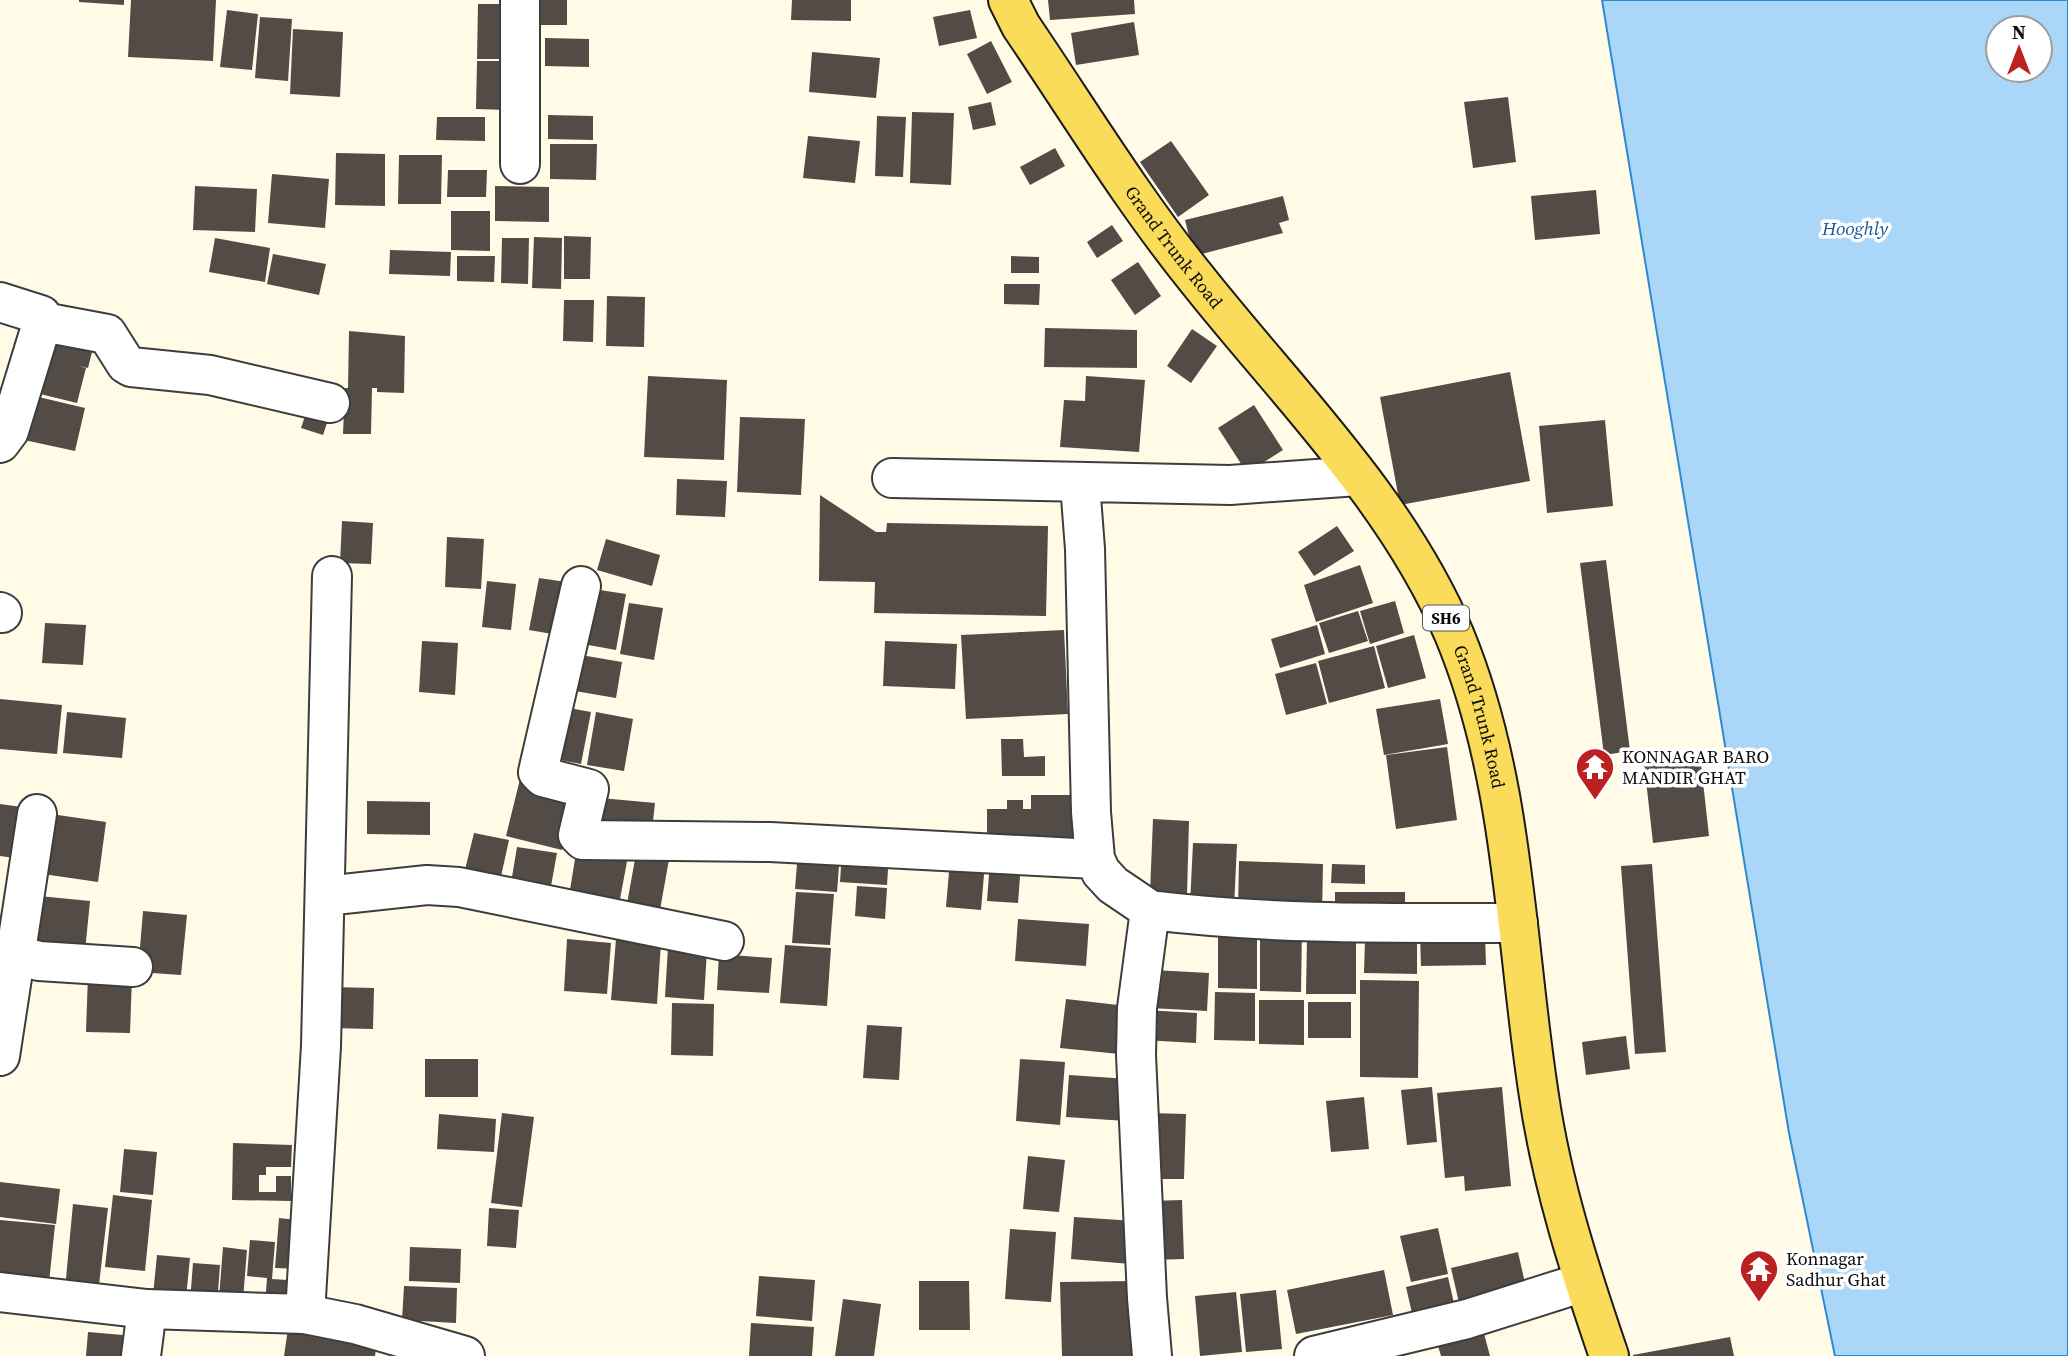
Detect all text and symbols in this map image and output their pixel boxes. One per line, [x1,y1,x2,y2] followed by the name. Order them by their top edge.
[1984,14,2054,84] north arrow
[2012,19,2026,45] text: N
[1119,181,1229,314] street label: Grand Trunk Road
[1821,215,1889,241] water label: Hooghly
[1423,606,1469,631] road number: SH6
[1448,641,1511,790] street label: Grand Trunk Road
[1622,744,1769,790] place label: KONNAGAR BARO MANDIR GHAT
[1574,746,1616,801] temple icon: KONNAGAR BARO MANDIR GHAT
[1786,1246,1886,1292] place label: Konnagar Sadhur Ghat
[1738,1248,1780,1303] temple icon: Konnagar Sadhur Ghat

